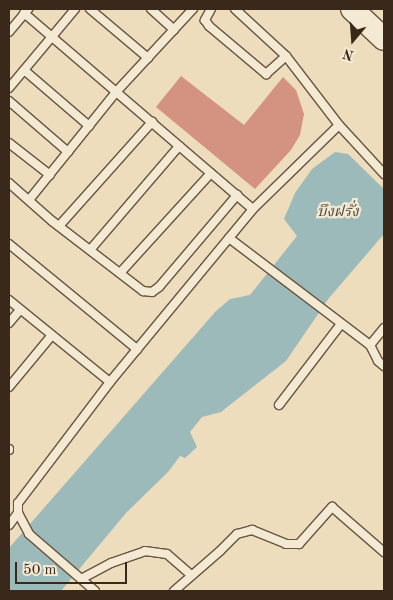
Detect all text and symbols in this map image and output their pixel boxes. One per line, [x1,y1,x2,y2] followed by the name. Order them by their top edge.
[328,15,378,65] north arrow
[341,46,356,63] text: N
[317,204,359,222] water label: บึงฝรั่ง
[18,552,130,584] scale bar
[23,563,57,578] text: 50 m

